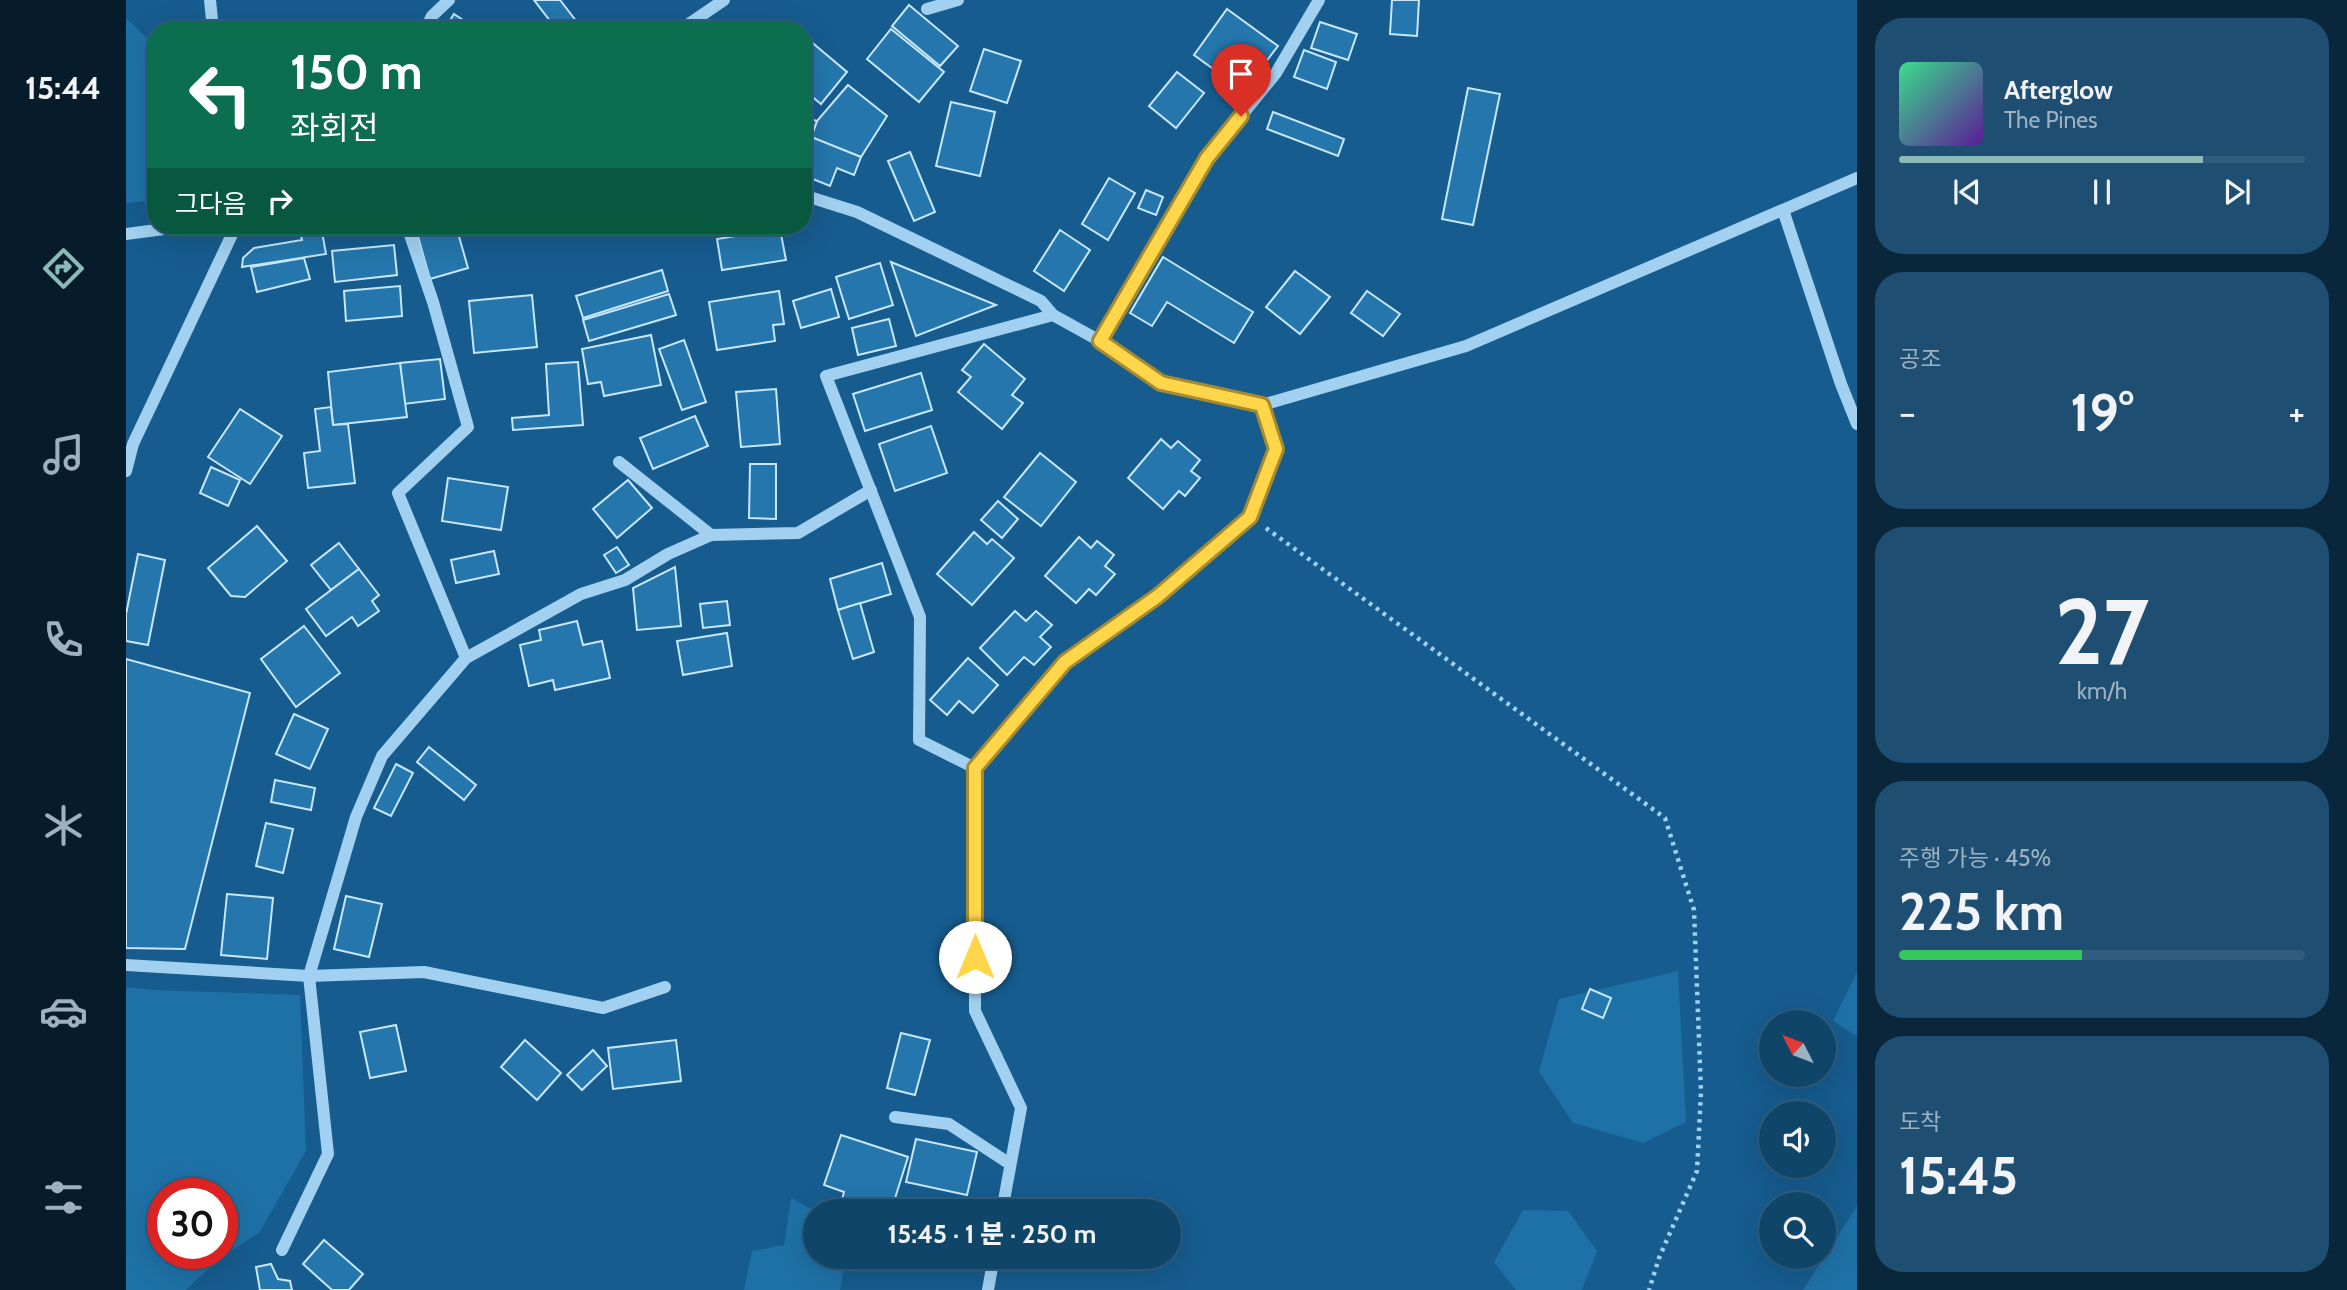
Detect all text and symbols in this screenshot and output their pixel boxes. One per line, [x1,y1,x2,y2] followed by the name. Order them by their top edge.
[290,42,423,101] text: 150 m
[1211,44,1271,116] pin
[175,49,266,140] icon: left
[1222,55,1260,93] icon: arrive
[25,68,101,107] text: 15:44
[2004,74,2113,106] text: Afterglow
[2004,106,2098,134] text: The Pines
[290,108,378,147] text: 좌회전
[1948,173,1986,211] icon: previous
[2083,173,2121,211] icon: pause
[2218,173,2256,211] icon: next
[261,182,299,220] icon: right
[175,188,247,220] text: 그다음
[39,244,88,293] icon: directions
[1899,345,1941,373] text: 공조
[2070,381,2134,444] text: 19°
[1899,389,1916,436] text: −
[2288,389,2305,436] text: +
[39,430,88,479] icon: music
[2055,576,2149,687] text: 27
[39,615,88,664] icon: phone
[2077,677,2127,705] text: km/h
[39,801,88,850] icon: climate
[1899,844,2051,872] text: 주행 가능 · 45%
[1899,880,2064,943] text: 225 km
[938,920,1012,994] position arrow
[39,987,88,1036] icon: car
[1759,1010,1836,1087] north arrow
[1759,1010,1836,1269] map controls
[1759,1101,1836,1178] button: sound
[1899,1108,1941,1136] text: 도착
[1899,1144,2018,1207] text: 15:45
[39,1173,88,1222] icon: filters
[147,1178,238,1269] speed limit sign: 30
[1759,1192,1836,1269] button: search
[888,1218,1096,1250] text: 15:45 · 1 분 · 250 m

